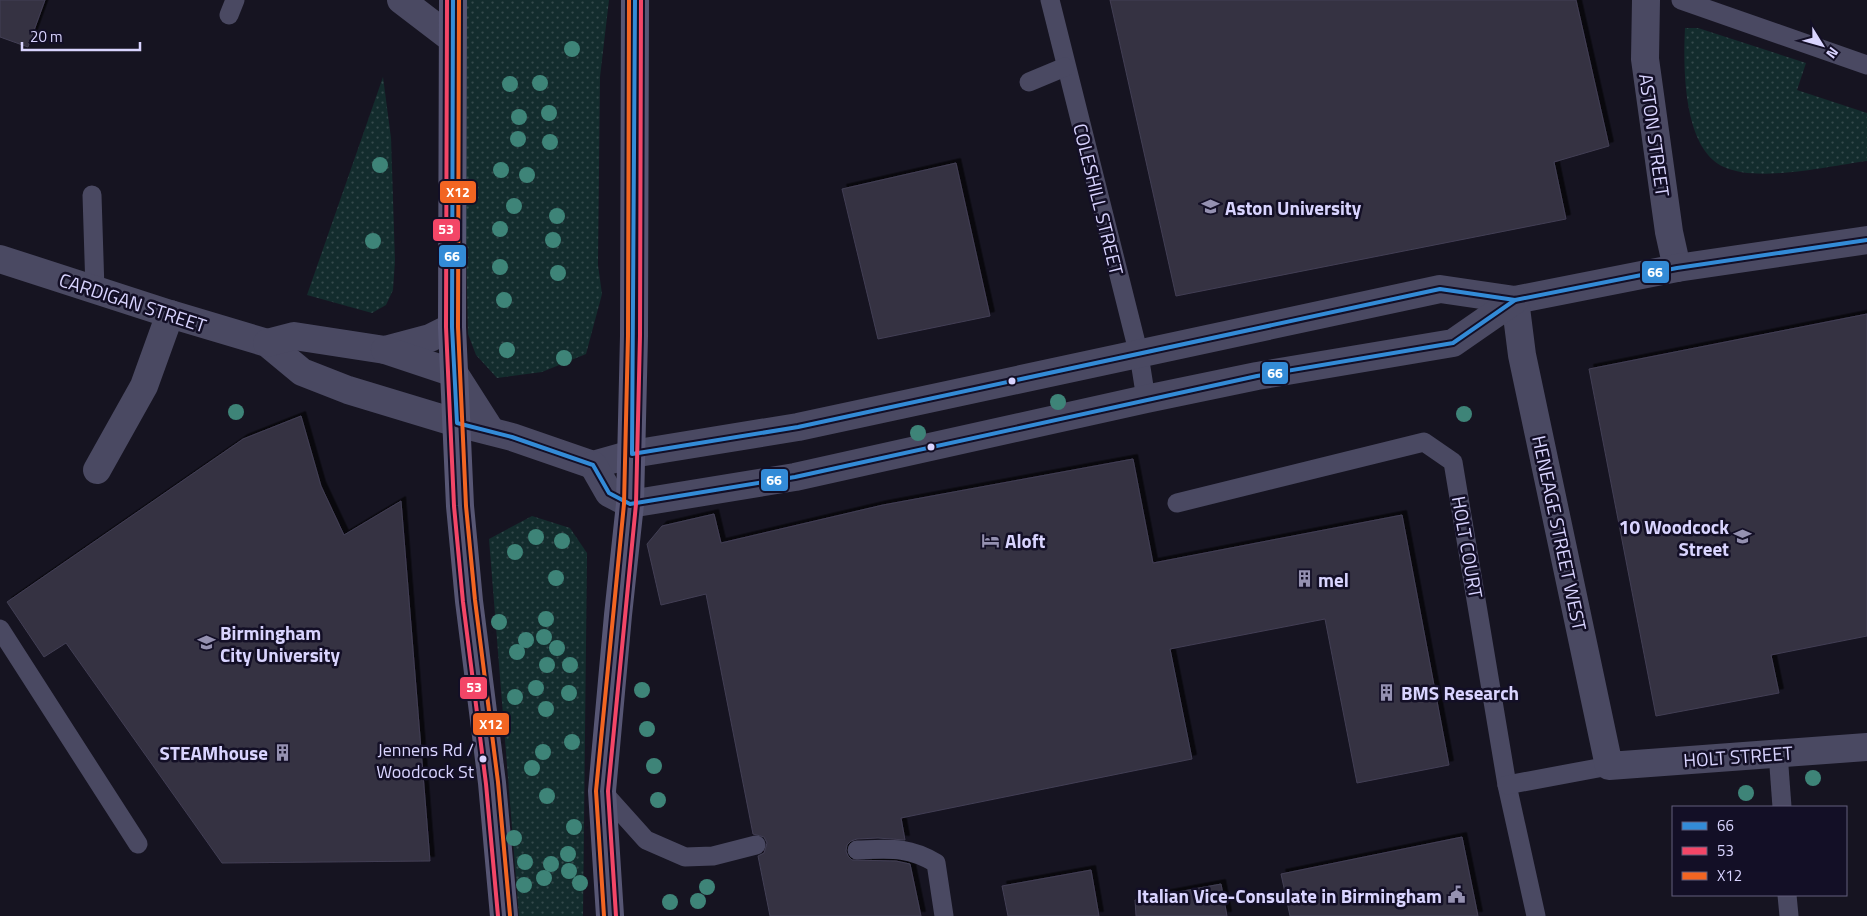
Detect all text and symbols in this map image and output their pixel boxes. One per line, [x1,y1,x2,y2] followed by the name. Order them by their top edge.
[22,20,140,52] scale bar
[1797,20,1847,70] north arrow
[30,25,63,48] text: 20 m
[1821,43,1844,63] text: N
[1632,72,1678,198] street label: ASTON STREET
[1066,120,1132,278] street label: COLESHILL STREET
[439,180,477,204] line badge: X12
[446,181,470,202] text: X12
[1225,193,1362,222] place label: Aston University
[1201,197,1221,217] school or university icon: Aston University
[432,218,461,242] line badge: 53
[438,218,454,239] text: 53
[438,244,467,268] line badge: 66
[444,245,460,266] text: 66
[1641,260,1670,284] line badge: 66
[1647,261,1663,282] text: 66
[56,265,210,339] street label: CARDIGAN STREET
[1261,361,1289,385] line badge: 66
[1267,362,1283,383] text: 66
[1007,376,1017,386] unlabelled marker
[1525,433,1595,633] street label: HENEAGE STREET WEST
[926,442,936,452] unlabelled marker
[760,468,789,492] line badge: 66
[766,469,782,490] text: 66
[1445,494,1491,600] street label: HOLT COURT
[1619,512,1729,563] place label: 10 Woodcock Street
[1005,526,1045,555] place label: Aloft
[1733,527,1753,547] school or university icon: 10 Woodcock Street
[981,530,1001,550] hotel icon: Aloft
[1318,565,1349,594] place label: mel
[1294,569,1314,589] building icon: mel
[220,618,340,669] place label: Birmingham City University
[196,633,216,653] school or university icon: Birmingham City University
[459,676,488,700] line badge: 53
[466,676,482,697] text: 53
[1401,678,1519,707] place label: BMS Research
[1377,682,1397,702] building icon: BMS Research
[472,712,510,736] line badge: X12
[479,713,503,734] text: X12
[376,736,475,785] place label: Jennens Rd / Woodcock St
[160,738,268,767] place label: STEAMhouse
[1682,738,1794,774] street label: HOLT STREET
[272,742,292,762] building icon: STEAMhouse
[478,754,488,764] marker: Jennens Rd / Woodcock St
[1672,806,1847,896] legend
[1717,814,1734,837] text: 66
[1717,839,1734,862] text: 53
[1717,864,1742,887] text: X12
[1137,881,1442,910] place label: Italian Vice-Consulate in Birmingham
[1446,885,1466,905] public building icon: Italian Vice-Consulate in Birmingham

